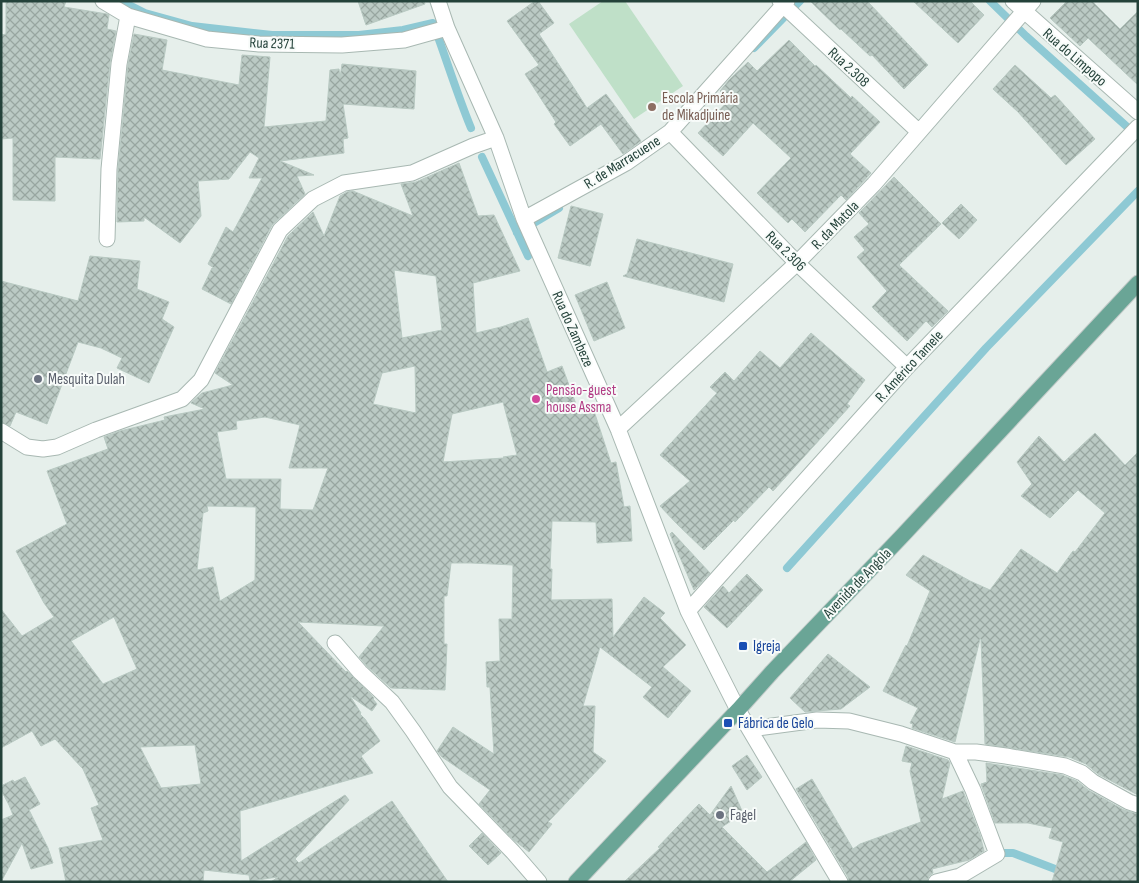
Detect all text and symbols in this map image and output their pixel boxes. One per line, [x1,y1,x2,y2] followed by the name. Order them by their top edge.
[1039,24,1111,90] street label: Rua do Limpopo
[249,33,296,54] street label: Rua 2371
[824,43,873,91] street label: Rua 2.308
[662,89,739,125] place label: Escola Primária de Mikadjuine
[646,101,658,113] marker: Escola Primária de Mikadjuine
[581,131,664,193] street label: R. de Marracuene
[808,197,863,254] street label: R. da Matola
[761,227,810,276] street label: Rua 2.306
[547,288,598,370] street label: Rua do Zambeze
[871,326,948,406] street label: R. Américo Tamele
[48,370,125,389] place label: Mesquita Dulah
[32,373,44,385] marker: Mesquita Dulah
[546,381,617,417] place label: Pensão-guest house Assma
[530,393,542,405] marker: Pensão-guest house Assma
[819,544,896,623] street label: Avenida de Angola
[753,637,781,656] place label: Igreja
[737,640,749,652] marker: Igreja
[738,714,814,733] place label: Fábrica de Gelo
[722,717,734,729] marker: Fábrica de Gelo
[730,806,756,825] place label: Fagel
[714,809,726,821] marker: Fagel

